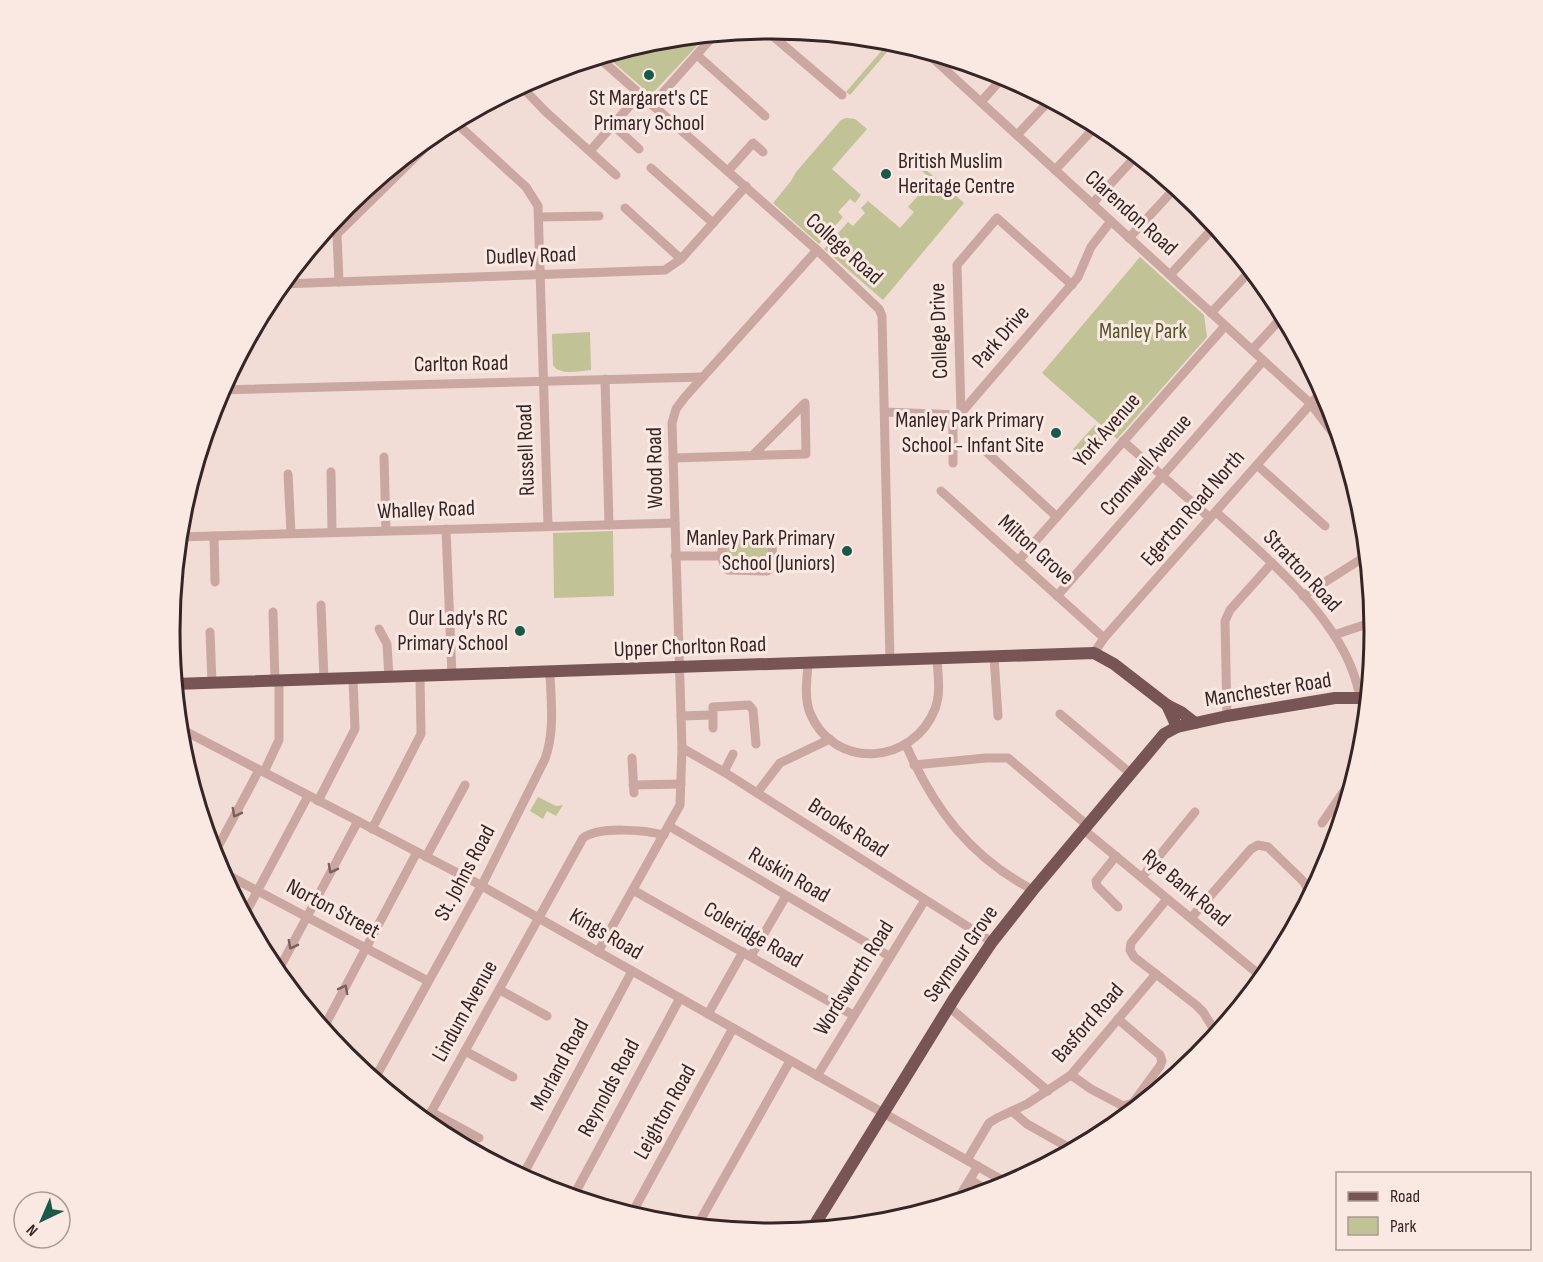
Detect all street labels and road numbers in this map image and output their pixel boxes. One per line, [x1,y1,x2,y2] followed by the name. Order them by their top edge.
[1079,164,1183,262] street label: Clarendon Road
[800,207,888,291] street label: College Road
[485,241,577,271] street label: Dudley Road
[924,283,954,379] street label: College Drive
[967,300,1035,374] street label: Park Drive
[414,350,508,378] street label: Carlton Road
[1068,387,1146,473] street label: York Avenue
[511,404,541,496] street label: Russell Road
[1094,408,1198,522] street label: Cromwell Avenue
[641,427,669,509] street label: Wood Road
[1135,444,1251,572] street label: Egerton Road North
[377,495,475,525] street label: Whalley Road
[992,509,1080,591] street label: Milton Grove
[1257,524,1347,618] street label: Stratton Road
[613,631,767,663] street label: Upper Chorlton Road
[1203,667,1333,713] street label: Manchester Road
[803,792,893,864] street label: Brooks Road
[429,820,501,926] street label: St. Johns Road
[744,841,834,909] street label: Ruskin Road
[1136,843,1236,933] street label: Rye Bank Road
[282,873,385,945] street label: Norton Street
[699,896,807,974] street label: Coleridge Road
[918,900,1004,1008] street label: Seymour Grove
[564,902,648,966] street label: Kings Road
[808,916,900,1040] street label: Wordsworth Road
[426,956,504,1066] street label: Lindum Avenue
[1046,978,1130,1068] street label: Basford Road
[525,1015,595,1115] street label: Morland Road
[572,1034,646,1142] street label: Reynolds Road
[628,1060,702,1164] street label: Leighton Road

